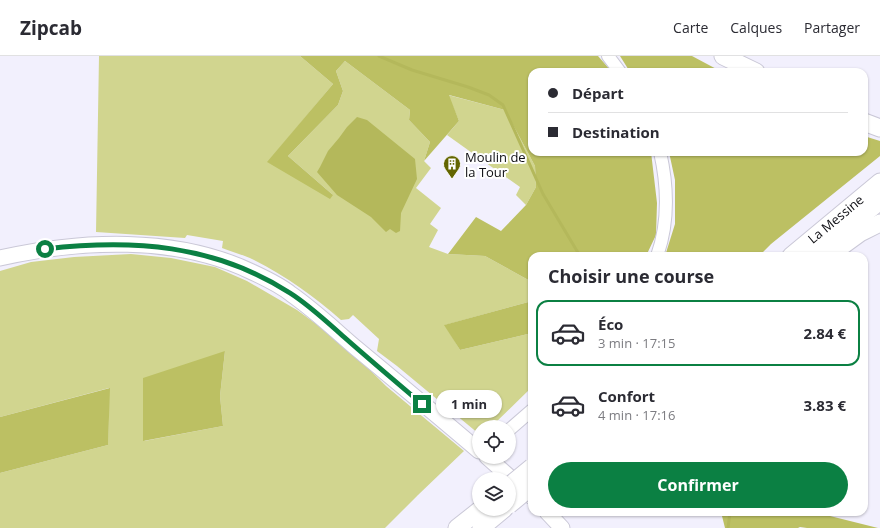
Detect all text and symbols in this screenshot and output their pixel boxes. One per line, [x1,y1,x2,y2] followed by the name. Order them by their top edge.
[20,15,82,41] text: Zipcab
[673,18,708,37] text: Carte
[730,18,782,37] text: Calques
[804,18,860,37] text: Partager
[572,83,624,103] text: Départ
[572,122,660,142] text: Destination
[465,148,526,181] place label: Moulin de la Tour
[442,154,462,179] building icon: Moulin de la Tour
[804,190,867,247] street label: La Messine
[36,240,54,258] route start
[548,264,714,288] text: Choisir une course
[598,314,623,334] text: Éco
[550,315,586,351] icon: car
[804,323,846,343] text: 2.84 €
[598,334,675,352] text: 3 min · 17:15
[598,386,655,406] text: Confort
[550,387,586,423] icon: car
[436,390,502,418] callout: 1 min
[413,395,431,413] route end
[451,395,487,413] text: 1 min
[804,395,846,415] text: 3.83 €
[598,406,675,424] text: 4 min · 17:16
[472,420,516,516] map controls
[472,420,516,464] button: locate
[548,462,848,508] button: Confirmer
[472,472,516,516] button: layers

